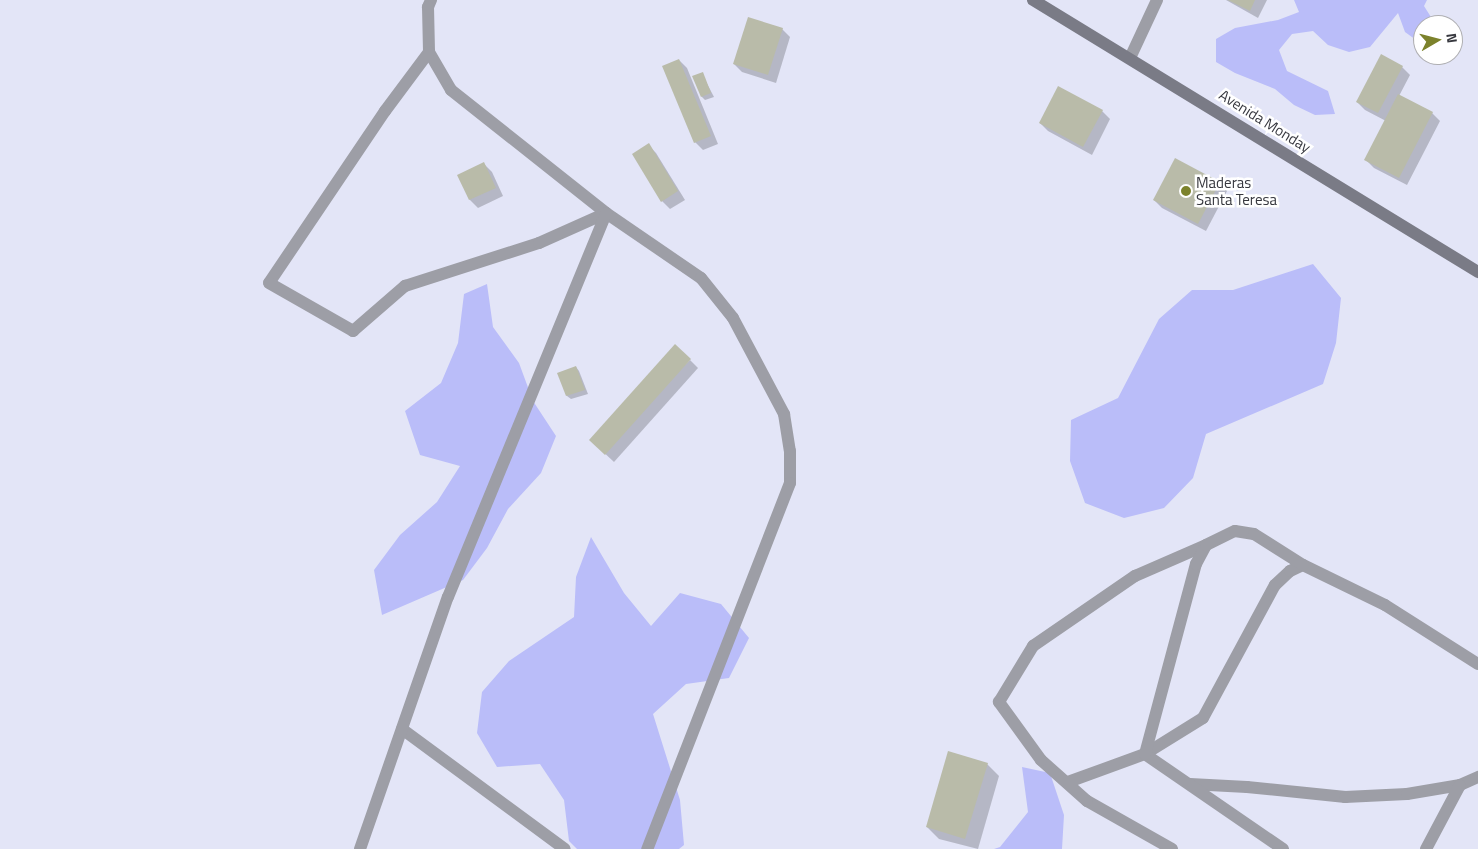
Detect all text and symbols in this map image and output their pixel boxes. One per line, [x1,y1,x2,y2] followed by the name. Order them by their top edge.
[1413,15,1463,65] north arrow
[1441,32,1463,44] text: N
[1216,86,1314,156] street label: Avenida Monday
[1196,173,1277,208] place label: Maderas Santa Teresa
[1180,185,1192,197] marker: Maderas Santa Teresa

